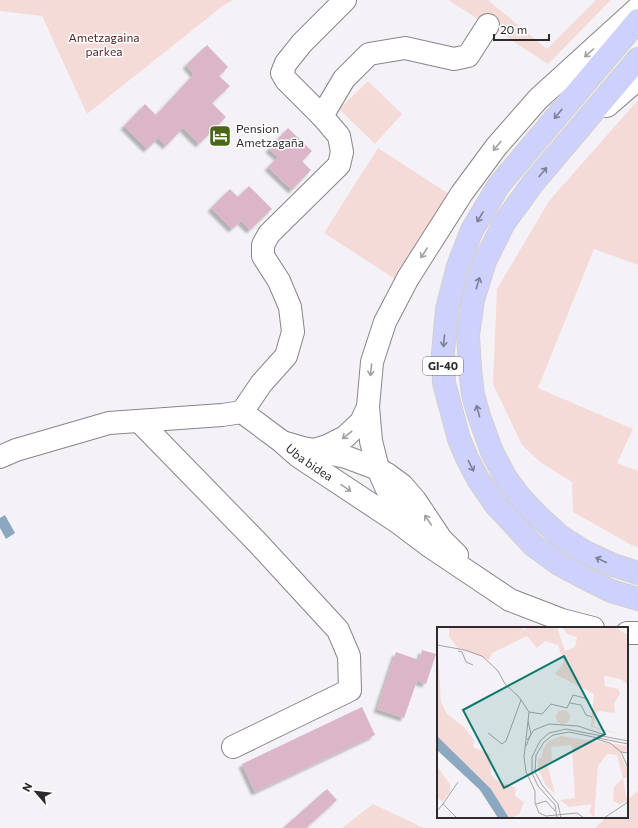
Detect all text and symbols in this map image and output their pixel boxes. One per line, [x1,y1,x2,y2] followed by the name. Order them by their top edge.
[494,16,549,42] scale bar
[500,22,527,36] text: 20 m
[68,30,140,58] park label: Ametzagaina parkea
[583,49,594,58] one-way arrow
[554,109,563,120] one-way arrow
[236,121,304,149] place label: Pension Ametzagaña
[207,123,233,149] hotel icon: Pension Ametzagaña
[493,140,502,151] one-way arrow
[538,166,547,177] one-way arrow
[475,211,483,223] one-way arrow
[420,247,428,258] one-way arrow
[475,277,482,290] one-way arrow
[440,334,448,347] one-way arrow
[423,357,463,375] road number: GI-40
[368,363,375,376] one-way arrow
[474,405,481,418] one-way arrow
[341,431,352,439] one-way arrow
[283,441,336,483] street label: Uba bidea
[468,460,475,472] one-way arrow
[340,485,352,493] one-way arrow
[424,514,432,525] one-way arrow
[596,556,608,563] one-way arrow
[437,627,628,818] inset map
[16,772,56,812] north arrow
[19,780,34,794] text: N

